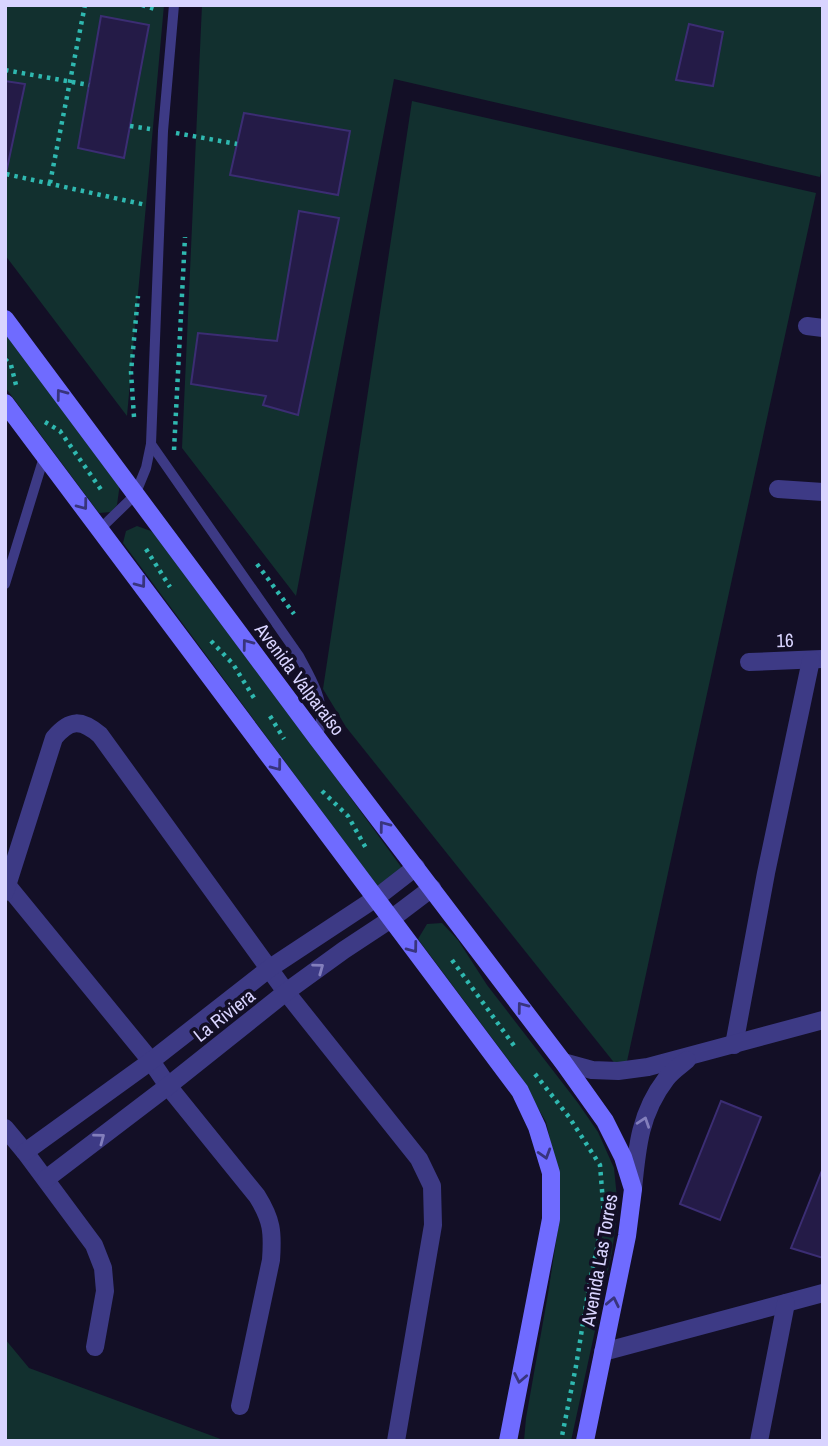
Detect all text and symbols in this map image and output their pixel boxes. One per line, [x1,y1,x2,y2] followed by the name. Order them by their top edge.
[57,389,70,402] one-way arrow
[74,498,87,510] one-way arrow
[133,575,145,588] one-way arrow
[249,617,351,741] street label: Avenida Valparaíso
[776,627,794,653] street label: 16
[243,639,256,652] one-way arrow
[269,758,281,771] one-way arrow
[380,821,393,834] one-way arrow
[404,940,417,953] one-way arrow
[311,964,323,977] one-way arrow
[188,982,261,1047] street label: La Riviera
[517,1002,530,1015] one-way arrow
[636,1117,650,1129] one-way arrow
[92,1133,105,1146] one-way arrow
[537,1148,551,1160] one-way arrow
[574,1192,623,1329] street label: Avenida Las Torres
[605,1296,620,1308] one-way arrow
[513,1372,528,1384] one-way arrow

